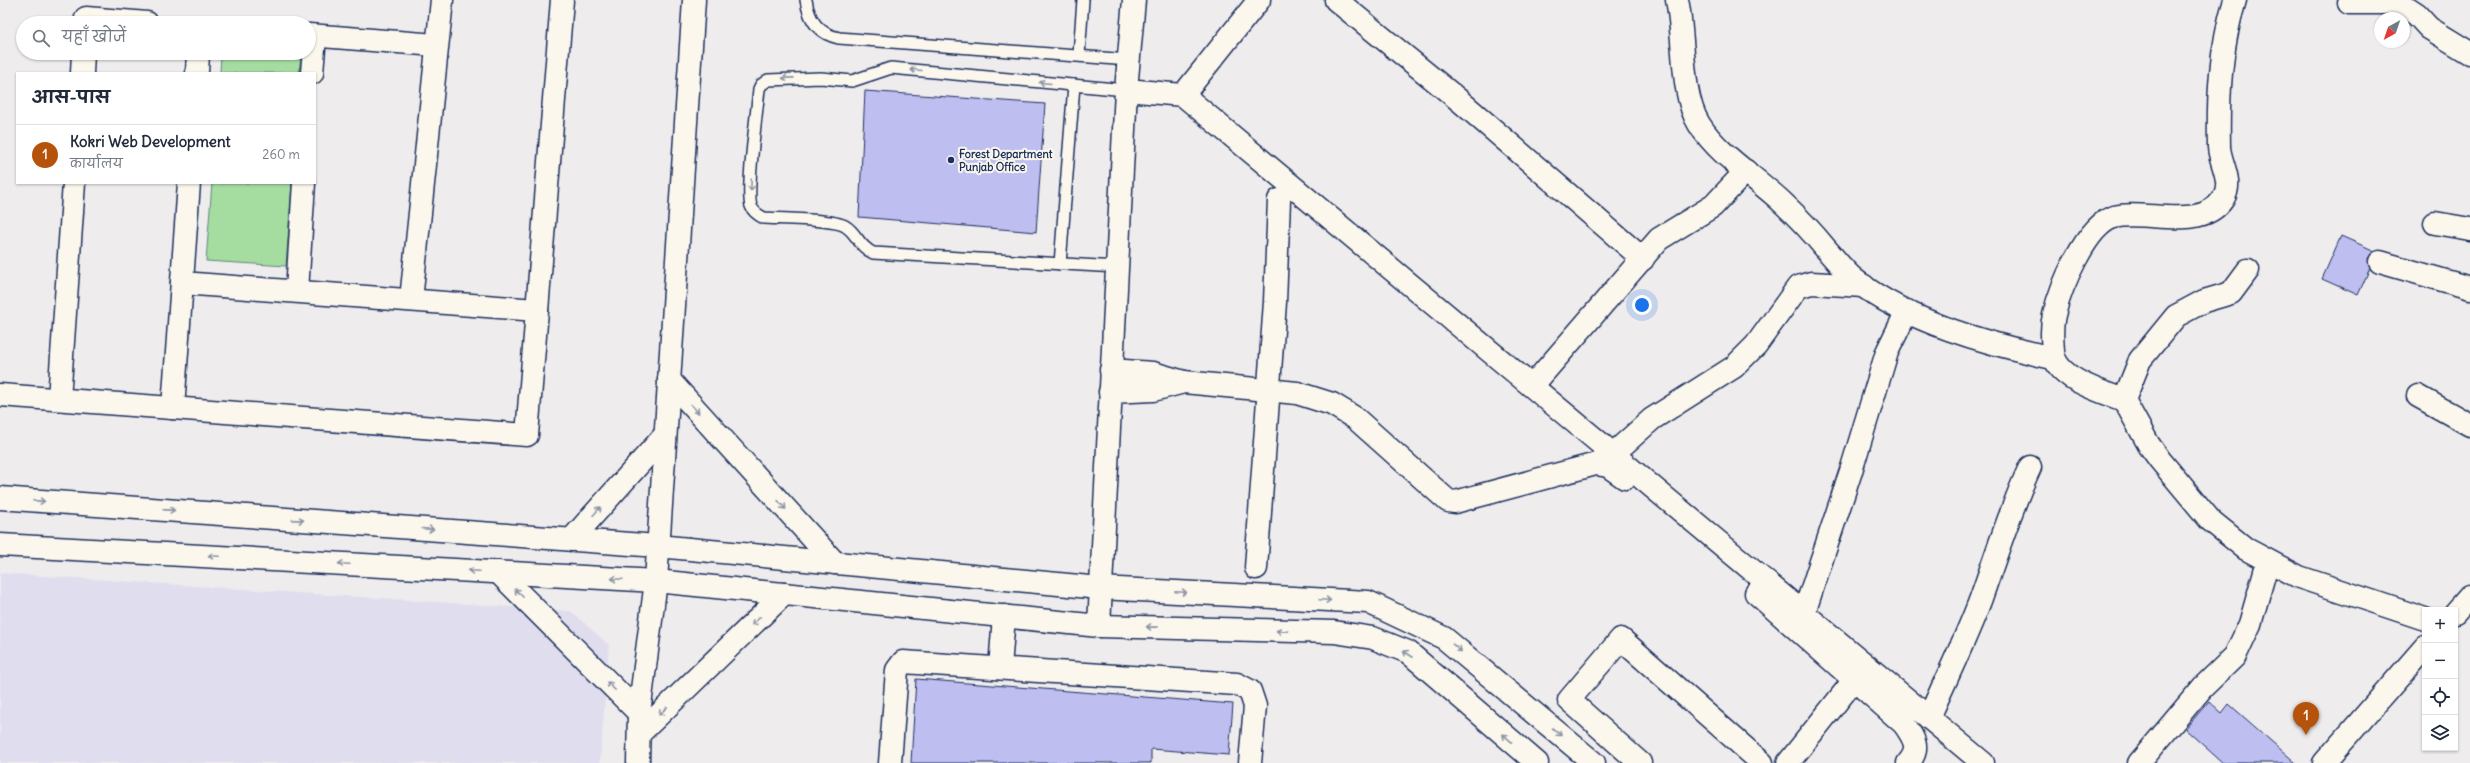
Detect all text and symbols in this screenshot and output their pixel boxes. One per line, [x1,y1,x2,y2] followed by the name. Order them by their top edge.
[2374,12,2410,48] north arrow
[16,16,316,60] search box
[30,27,52,49] icon: search
[62,27,126,46] text: यहाँ खोजें
[910,67,923,74] one-way arrow
[782,74,795,82] one-way arrow
[1039,79,1052,86] one-way arrow
[32,86,110,108] text: आस-पास
[70,132,231,151] text: Kokri Web Development
[42,146,48,163] text: 1
[262,146,300,163] text: 260 m
[959,147,1053,174] place label: Forest Department Punjab Office
[70,155,123,172] text: कार्यालय
[946,155,956,165] marker: Forest Department Punjab Office
[747,178,755,191] one-way arrow
[1632,295,1652,315] your location
[690,404,700,414] one-way arrow
[32,497,45,504] one-way arrow
[778,500,787,511] one-way arrow
[592,506,601,516] one-way arrow
[162,507,175,514] one-way arrow
[291,516,304,523] one-way arrow
[421,526,434,533] one-way arrow
[208,553,221,560] one-way arrow
[338,560,351,567] one-way arrow
[468,567,481,574] one-way arrow
[611,575,624,582] one-way arrow
[1174,588,1187,595] one-way arrow
[514,589,524,598] one-way arrow
[1318,596,1331,603] one-way arrow
[2422,607,2458,751] map controls
[2422,607,2458,643] button: +
[751,616,761,626] one-way arrow
[1146,624,1159,631] one-way arrow
[1276,627,1289,635] one-way arrow
[2422,643,2458,679] button: −
[1452,644,1462,653] one-way arrow
[1402,649,1414,657] one-way arrow
[2422,679,2458,715] button: locate
[606,681,616,690] one-way arrow
[2293,702,2319,735] pin: 1
[658,706,668,716] one-way arrow
[2422,715,2458,751] button: layers
[1551,727,1562,736] one-way arrow
[1502,733,1512,742] one-way arrow

